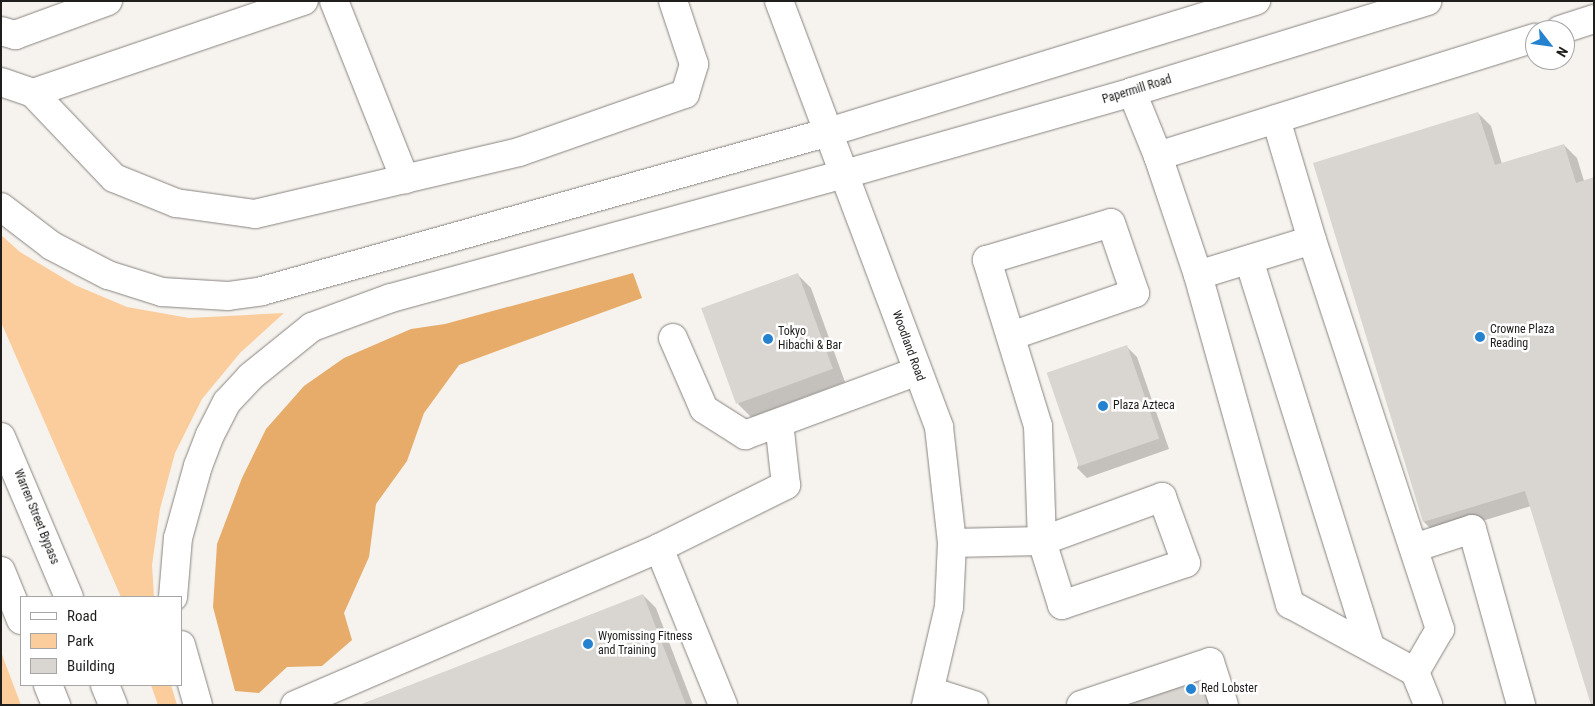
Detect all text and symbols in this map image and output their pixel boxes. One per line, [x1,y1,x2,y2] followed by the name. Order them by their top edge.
[1525,20,1575,70] north arrow
[1553,44,1571,60] text: N
[1101,73,1173,107] street label: Papermill Road
[889,309,927,383] street label: Woodland Road
[1490,323,1555,351] place label: Crowne Plaza Reading
[778,325,842,353] place label: Tokyo Hibachi & Bar
[1474,331,1486,343] marker: Crowne Plaza Reading
[762,333,774,345] marker: Tokyo Hibachi & Bar
[1113,399,1175,413] place label: Plaza Azteca
[1097,400,1109,412] marker: Plaza Azteca
[10,467,62,567] street label: Warren Street Bypass
[20,596,182,686] legend
[67,607,97,625] text: Road
[598,630,693,658] place label: Wyomissing Fitness and Training
[67,632,94,650] text: Park
[582,638,594,650] marker: Wyomissing Fitness and Training
[67,657,115,675] text: Building
[1201,682,1258,696] place label: Red Lobster
[1185,683,1197,695] marker: Red Lobster

